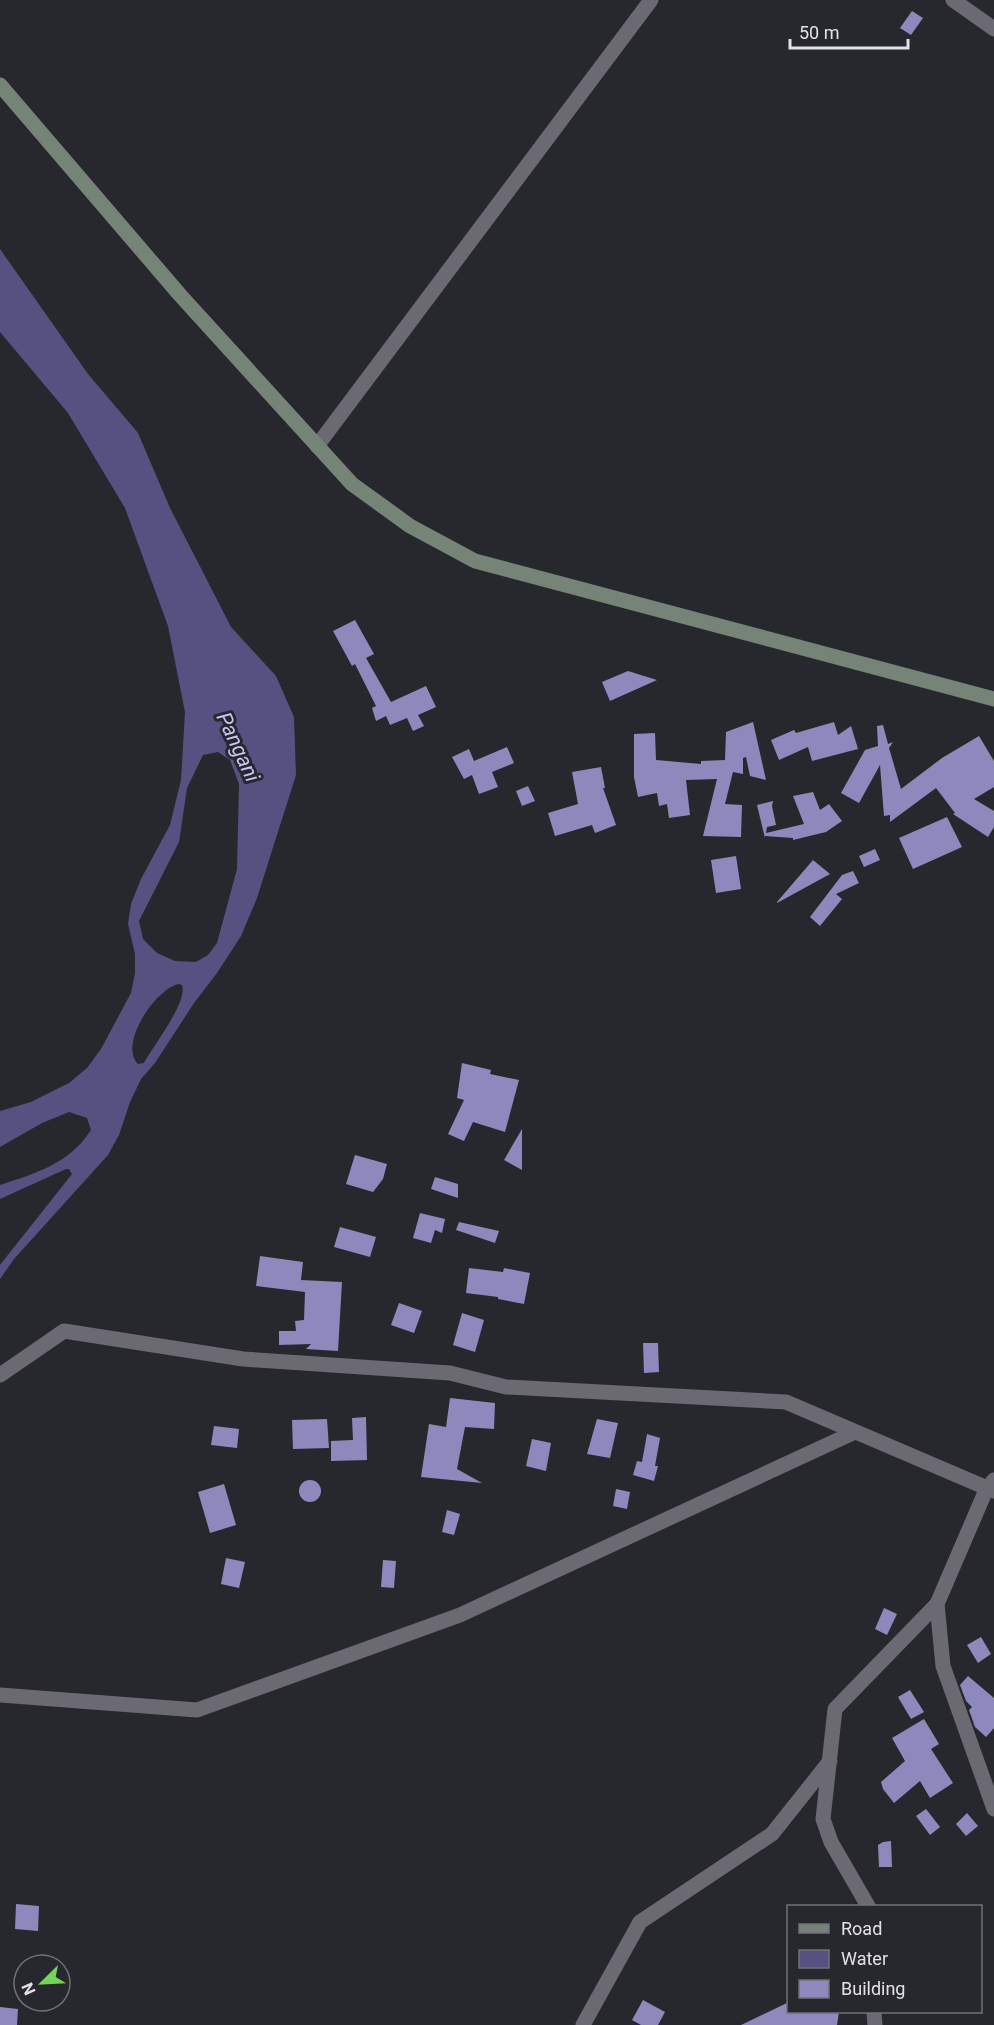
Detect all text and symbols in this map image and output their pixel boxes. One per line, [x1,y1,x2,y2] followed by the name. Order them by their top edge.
[790,12,908,50] scale bar
[799,22,839,43] text: 50 m
[212,708,264,786] water label: Pangani
[787,1905,982,2013] legend
[841,1918,882,1939] text: Road
[841,1948,888,1969] text: Water
[12,1953,72,2013] north arrow
[841,1978,905,1999] text: Building
[18,1980,40,1998] text: N

